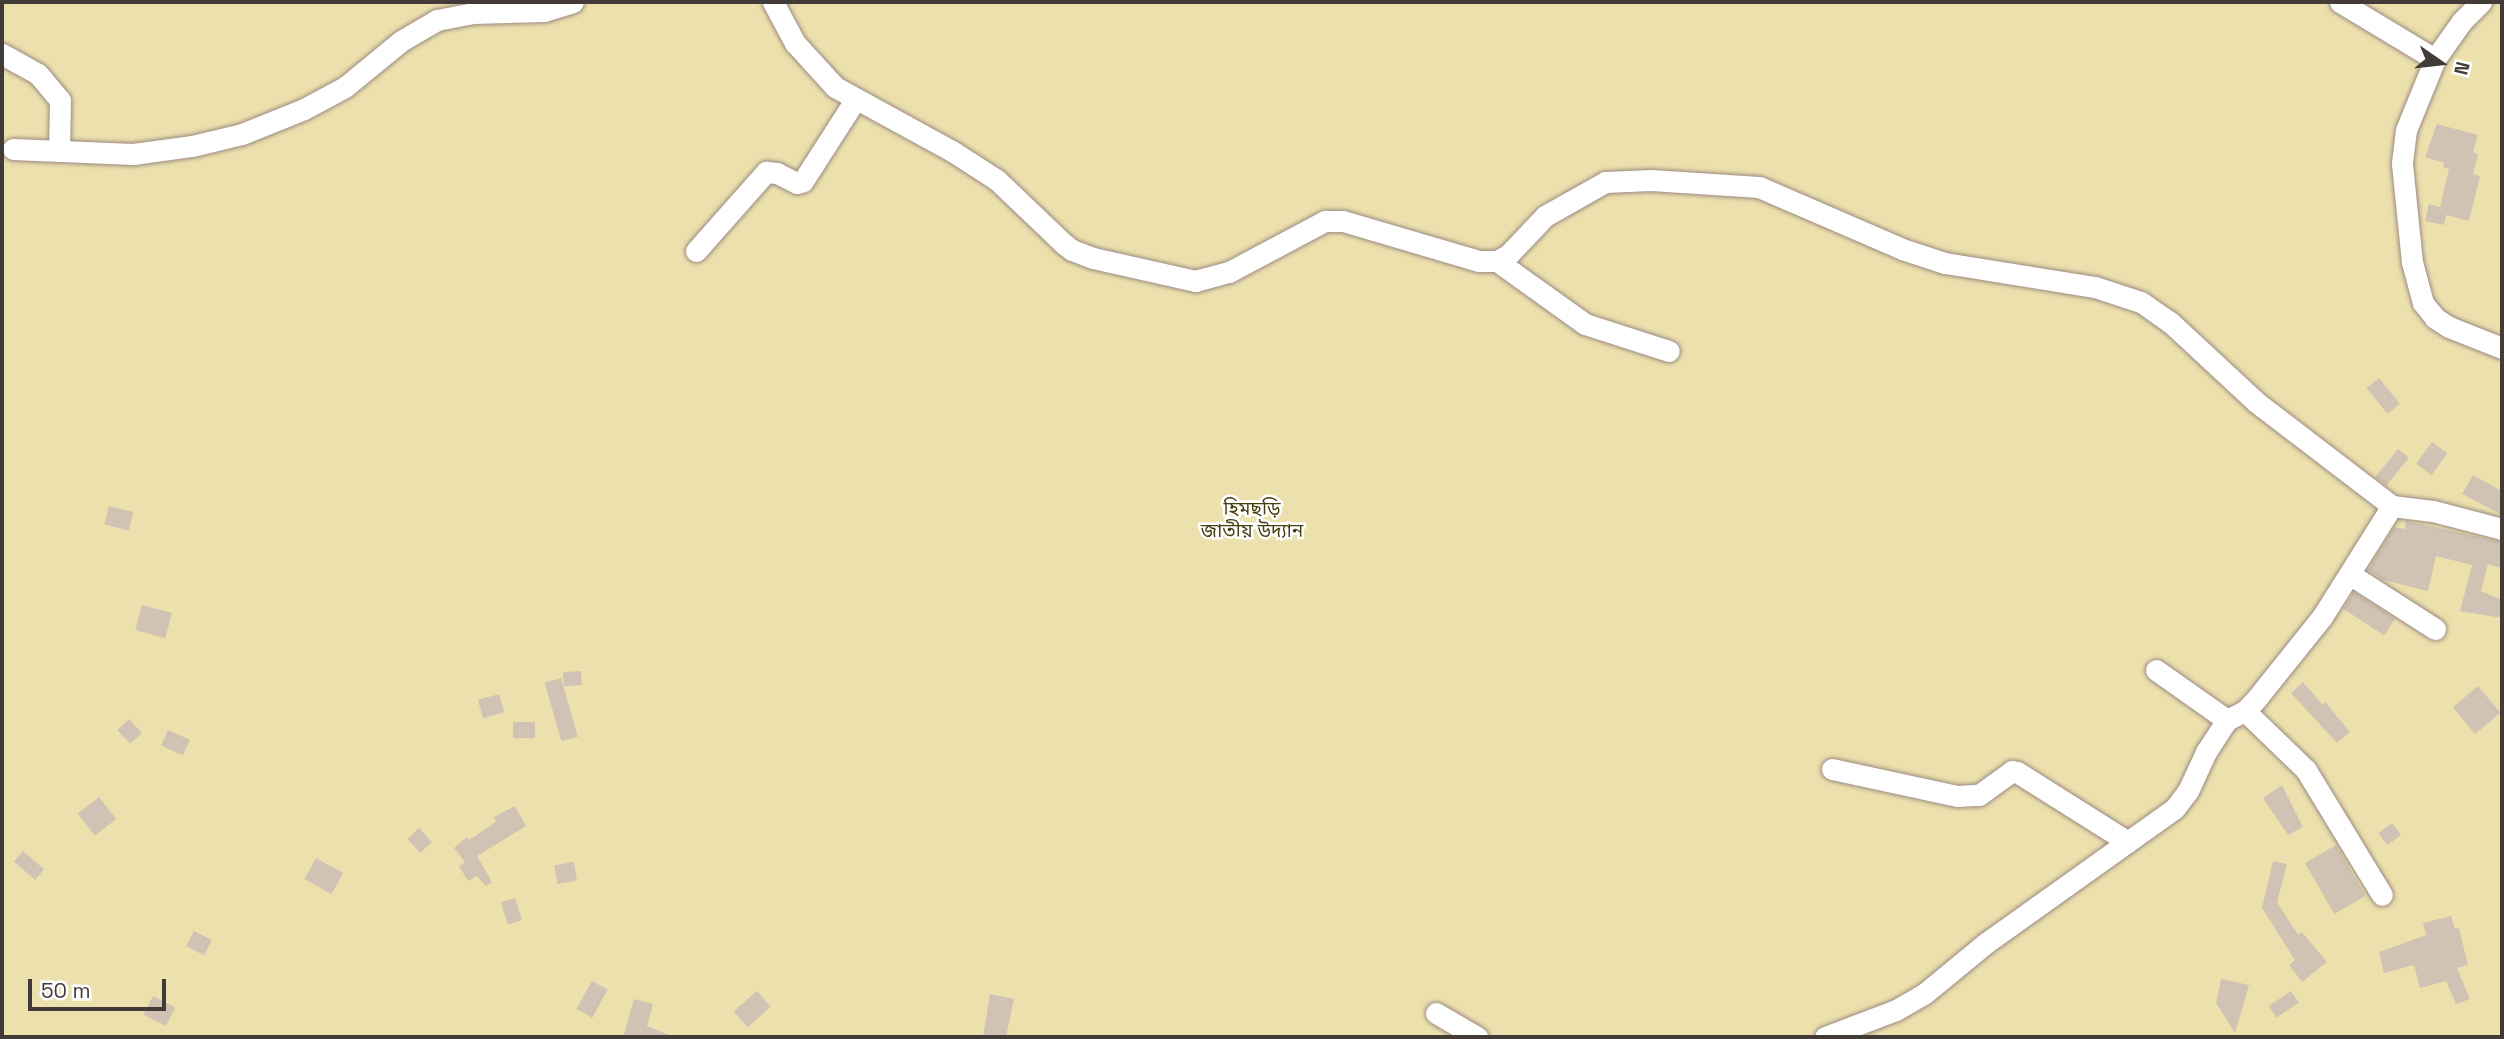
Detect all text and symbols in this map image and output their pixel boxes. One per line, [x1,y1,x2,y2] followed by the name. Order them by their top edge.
[2406,28,2476,98] north arrow
[2448,59,2476,77] text: N
[1201,498,1303,542] park label: হিমছড়ি জাতীয় উদ্যান
[32,965,170,1009] scale bar
[41,977,91,1004] text: 50 m

